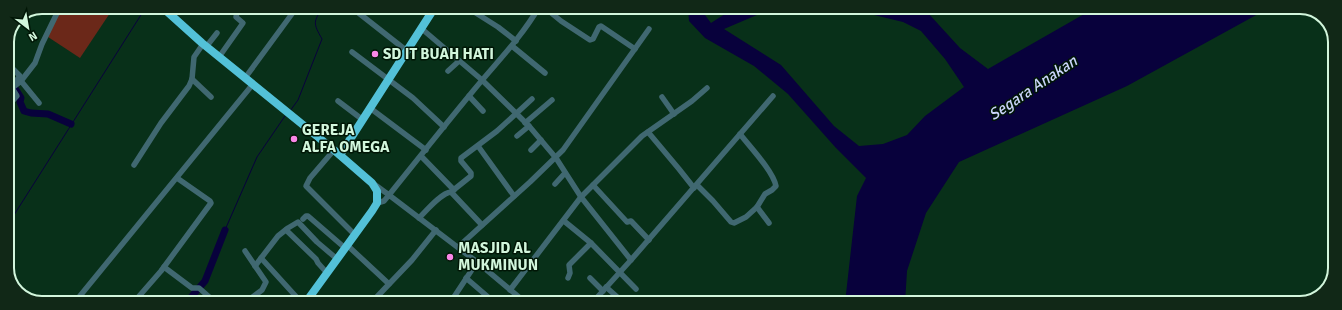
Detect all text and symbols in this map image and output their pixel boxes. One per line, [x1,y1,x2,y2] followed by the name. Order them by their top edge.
[8,8,48,48] north arrow
[26,29,40,44] text: N
[383,45,494,63] place label: SD IT BUAH HATI
[370,49,380,59] marker: SD IT BUAH HATI
[985,50,1082,125] water label: Segara Anakan
[302,121,390,156] place label: GEREJA ALFA OMEGA
[289,134,299,144] marker: GEREJA ALFA OMEGA
[458,239,538,274] place label: MASJID AL MUKMINUN
[445,252,455,262] marker: MASJID AL MUKMINUN

